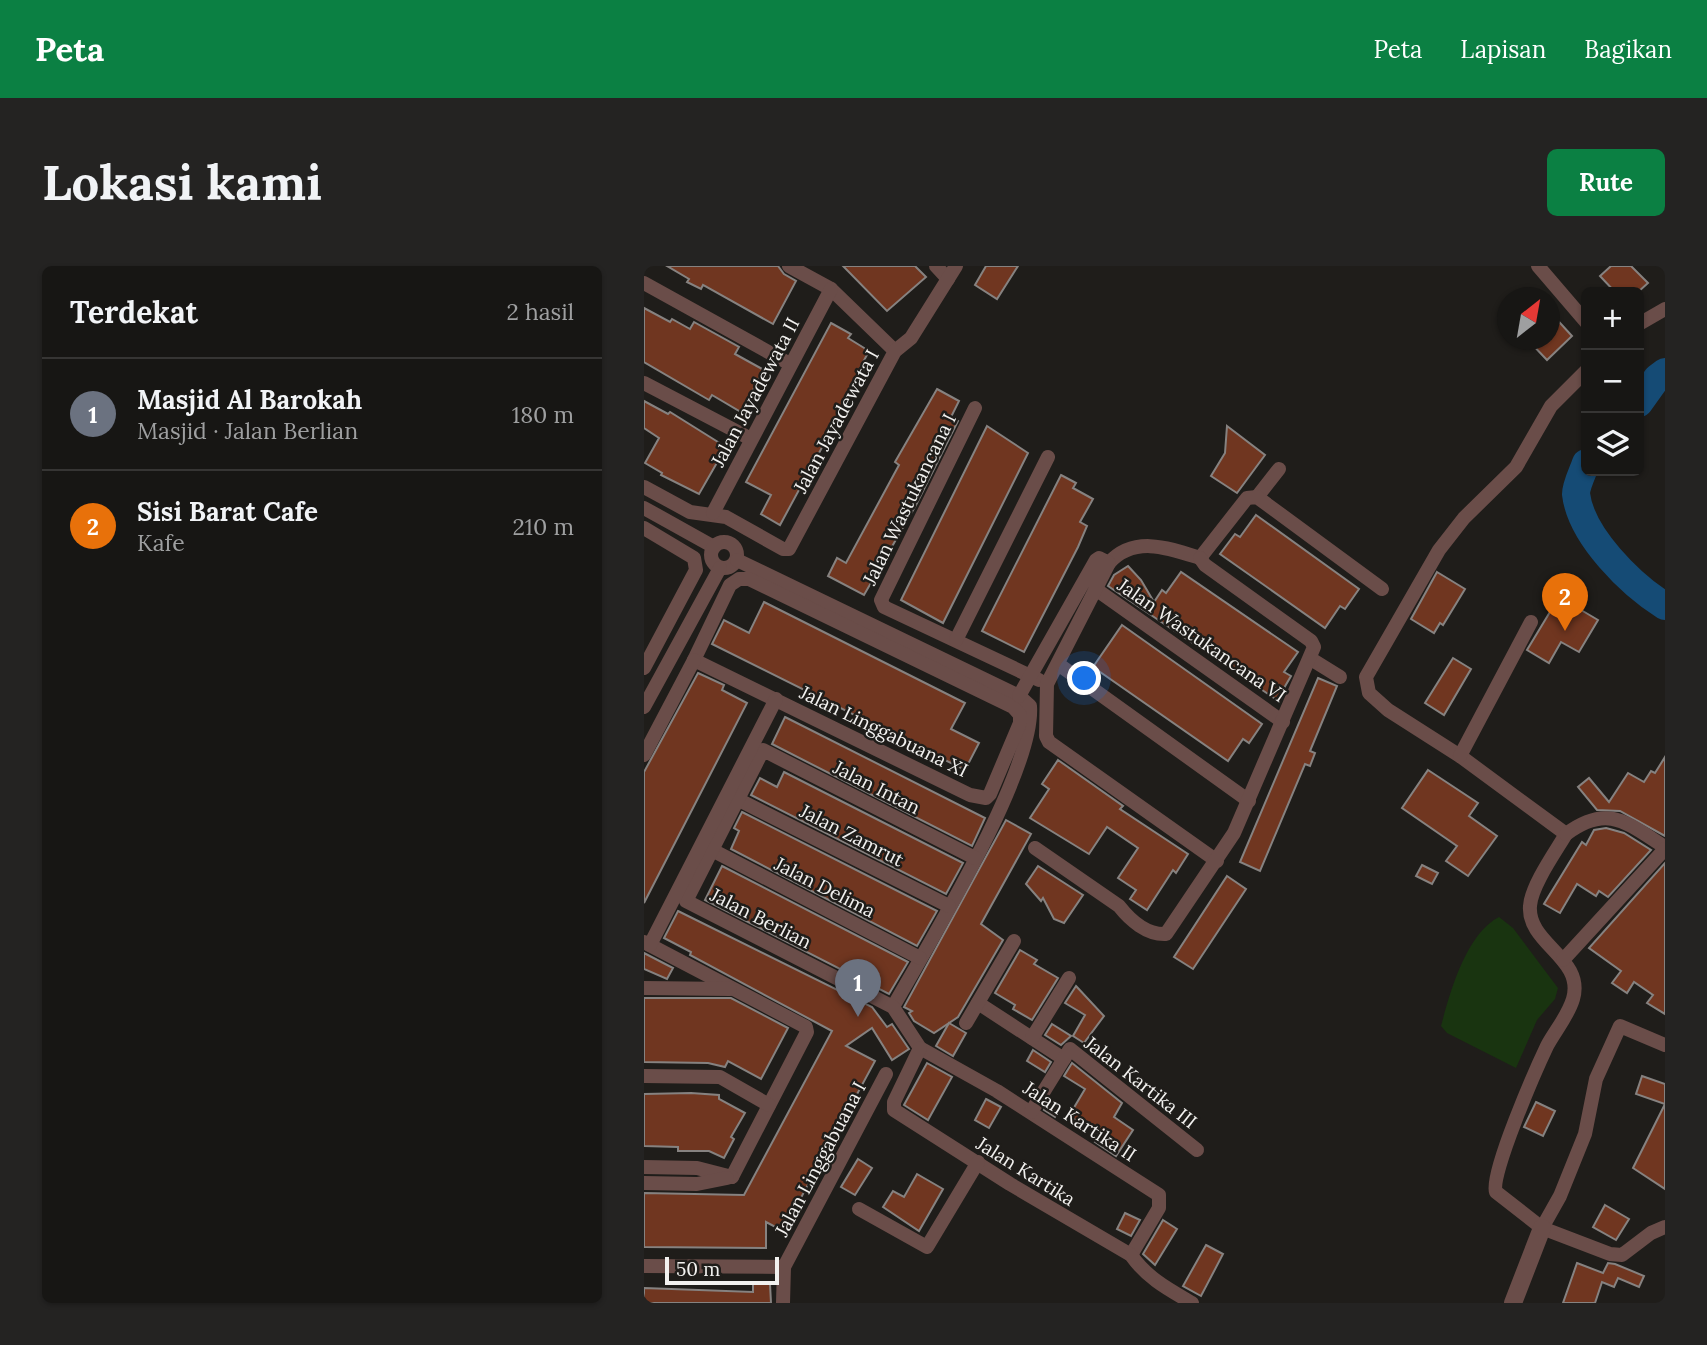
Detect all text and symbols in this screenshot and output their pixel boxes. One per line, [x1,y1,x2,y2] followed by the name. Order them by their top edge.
[35,28,104,70] text: Peta
[1374,34,1422,65] text: Peta
[1460,34,1546,65] text: Lapisan
[1584,34,1672,65] text: Bagikan
[1547,149,1665,216] button: Rute
[42,151,322,213] text: Lokasi kami
[1497,287,1560,350] north arrow
[1581,287,1644,476] map controls
[1581,287,1644,350] button: +
[70,293,198,331] text: Terdekat
[507,297,574,326] text: 2 hasil
[705,313,804,472] street label: Jalan Jayadewata II
[788,345,884,498] street label: Jalan Jayadewata I
[1581,350,1644,413] button: −
[137,383,362,416] text: Masjid Al Barokah
[88,400,98,429] text: 1
[512,400,574,429] text: 180 m
[857,409,961,590] street label: Jalan Wastukancana I
[1581,413,1644,476] button: layers
[137,416,358,445] text: Masjid · Jalan Berlian
[137,495,318,528] text: Sisi Barat Cafe
[87,512,99,541] text: 2
[512,512,574,541] text: 210 m
[137,528,185,557] text: Kafe
[1112,572,1291,707] street label: Jalan Wastukancana VI
[1542,573,1588,631] pin: 2
[1067,661,1101,695] your location
[795,679,972,782] street label: Jalan Linggabuana XI
[829,754,924,819] street label: Jalan Intan
[795,798,909,872] street label: Jalan Zamrut
[770,851,880,923] street label: Jalan Delima
[706,882,816,954] street label: Jalan Berlian
[835,959,881,1017] pin: 1
[1080,1031,1202,1133] street label: Jalan Kartika III
[1019,1076,1141,1166] street label: Jalan Kartika II
[769,1078,871,1241] street label: Jalan Linggabuana I
[971,1131,1080,1211] street label: Jalan Kartika
[665,1254,779,1286] scale bar
[676,1257,720,1281] text: 50 m

